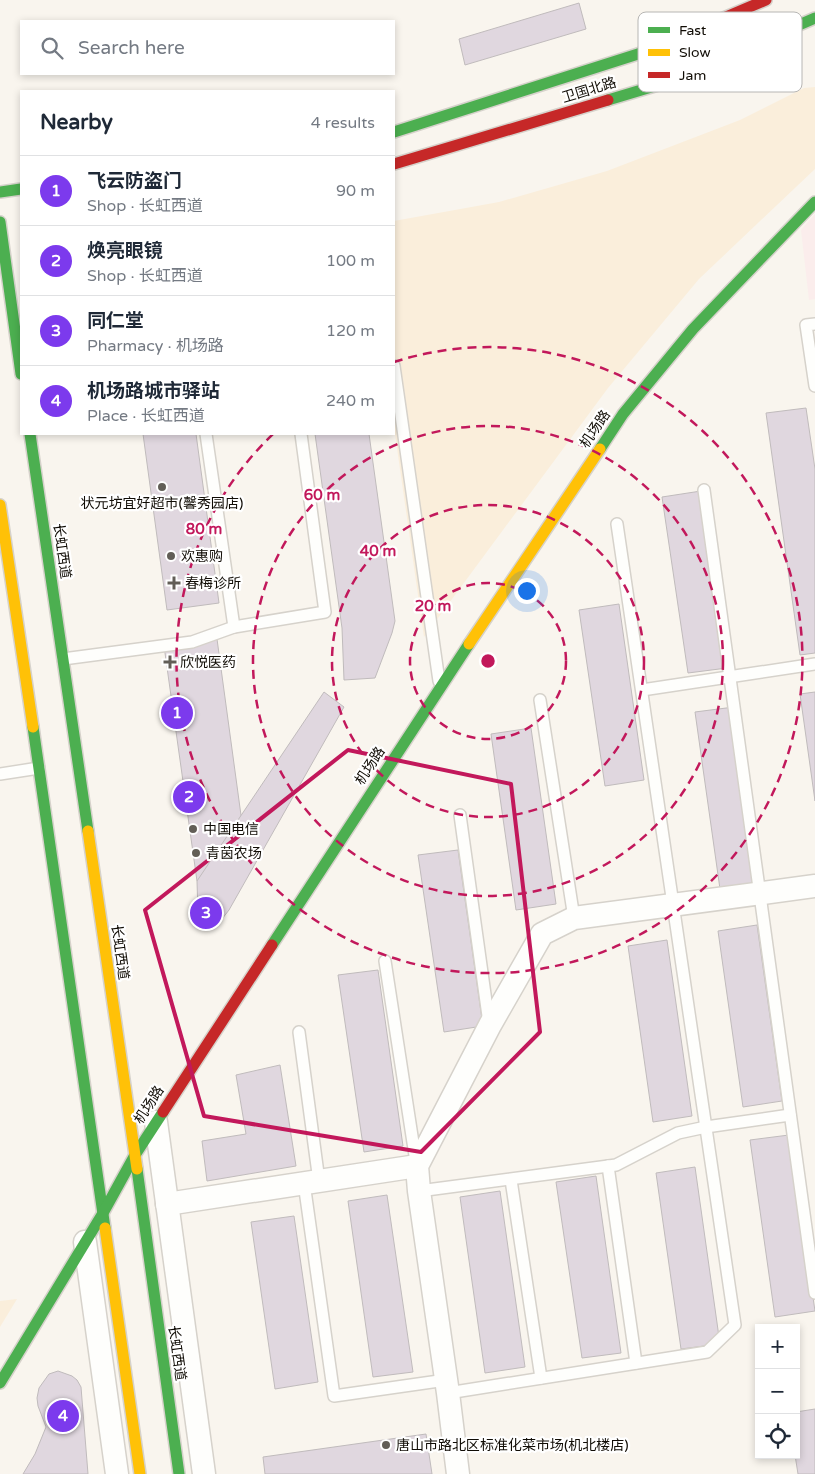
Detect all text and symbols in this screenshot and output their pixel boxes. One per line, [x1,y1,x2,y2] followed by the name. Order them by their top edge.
[638,12,802,92] legend
[20,20,395,75] search box
[679,22,707,39] text: Fast
[38,34,66,62] icon: search
[78,37,185,59] text: Search here
[679,44,711,61] text: Slow
[679,67,706,84] text: Jam
[560,74,618,106] street label: 卫国北路
[40,110,113,135] text: Nearby
[311,113,375,133] text: 4 results
[87,170,182,192] text: 飞云防盗门
[51,181,61,201] text: 1
[336,181,375,201] text: 90 m
[87,196,203,216] text: Shop · 长虹西道
[87,240,163,262] text: 焕亮眼镜
[51,251,61,271] text: 2
[326,251,375,271] text: 100 m
[87,266,203,286] text: Shop · 长虹西道
[87,310,144,332] text: 同仁堂
[51,321,61,341] text: 3
[326,321,375,341] text: 120 m
[87,336,224,356] text: Pharmacy · 机场路
[87,380,220,402] text: 机场路城市驿站
[51,391,61,411] text: 4
[326,391,375,411] text: 240 m
[87,406,205,426] text: Place · 长虹西道
[576,407,614,451] street label: 机场路
[156,481,168,493] marker: 状元坊宜好超市(馨秀园店)
[304,486,340,504] text: 60 m
[81,495,243,512] place label: 状元坊宜好超市(馨秀园店)
[186,520,222,538] text: 80 m
[50,522,74,580] street label: 长虹西道
[360,542,396,560] text: 40 m
[181,548,223,565] place label: 欢惠购
[165,550,177,562] marker: 欢惠购
[185,575,241,592] place label: 春梅诊所
[167,576,181,590] marker: 春梅诊所
[514,578,540,604] your location
[415,597,451,615] text: 20 m
[479,652,497,670] centre of rings
[180,654,236,671] place label: 欣悦医药
[164,656,176,668] marker: 欣悦医药
[161,694,193,732] pin: 1
[351,744,389,788] street label: 机场路
[173,778,205,816] pin: 2
[203,821,259,838] place label: 中国电信
[187,823,199,835] marker: 中国电信
[206,845,262,862] place label: 青茵农场
[190,847,202,859] marker: 青茵农场
[190,894,222,932] pin: 3
[108,923,132,981] street label: 长虹西道
[130,1083,168,1127] street label: 机场路
[165,1324,189,1382] street label: 长虹西道
[755,1324,800,1459] map controls
[755,1324,800,1369] button: +
[755,1369,800,1414] button: −
[47,1397,79,1435] pin: 4
[755,1414,800,1459] button: locate
[396,1437,629,1454] place label: 唐山市路北区标准化菜市场(机北楼店)
[380,1439,392,1451] marker: 唐山市路北区标准化菜市场(机北楼店)

